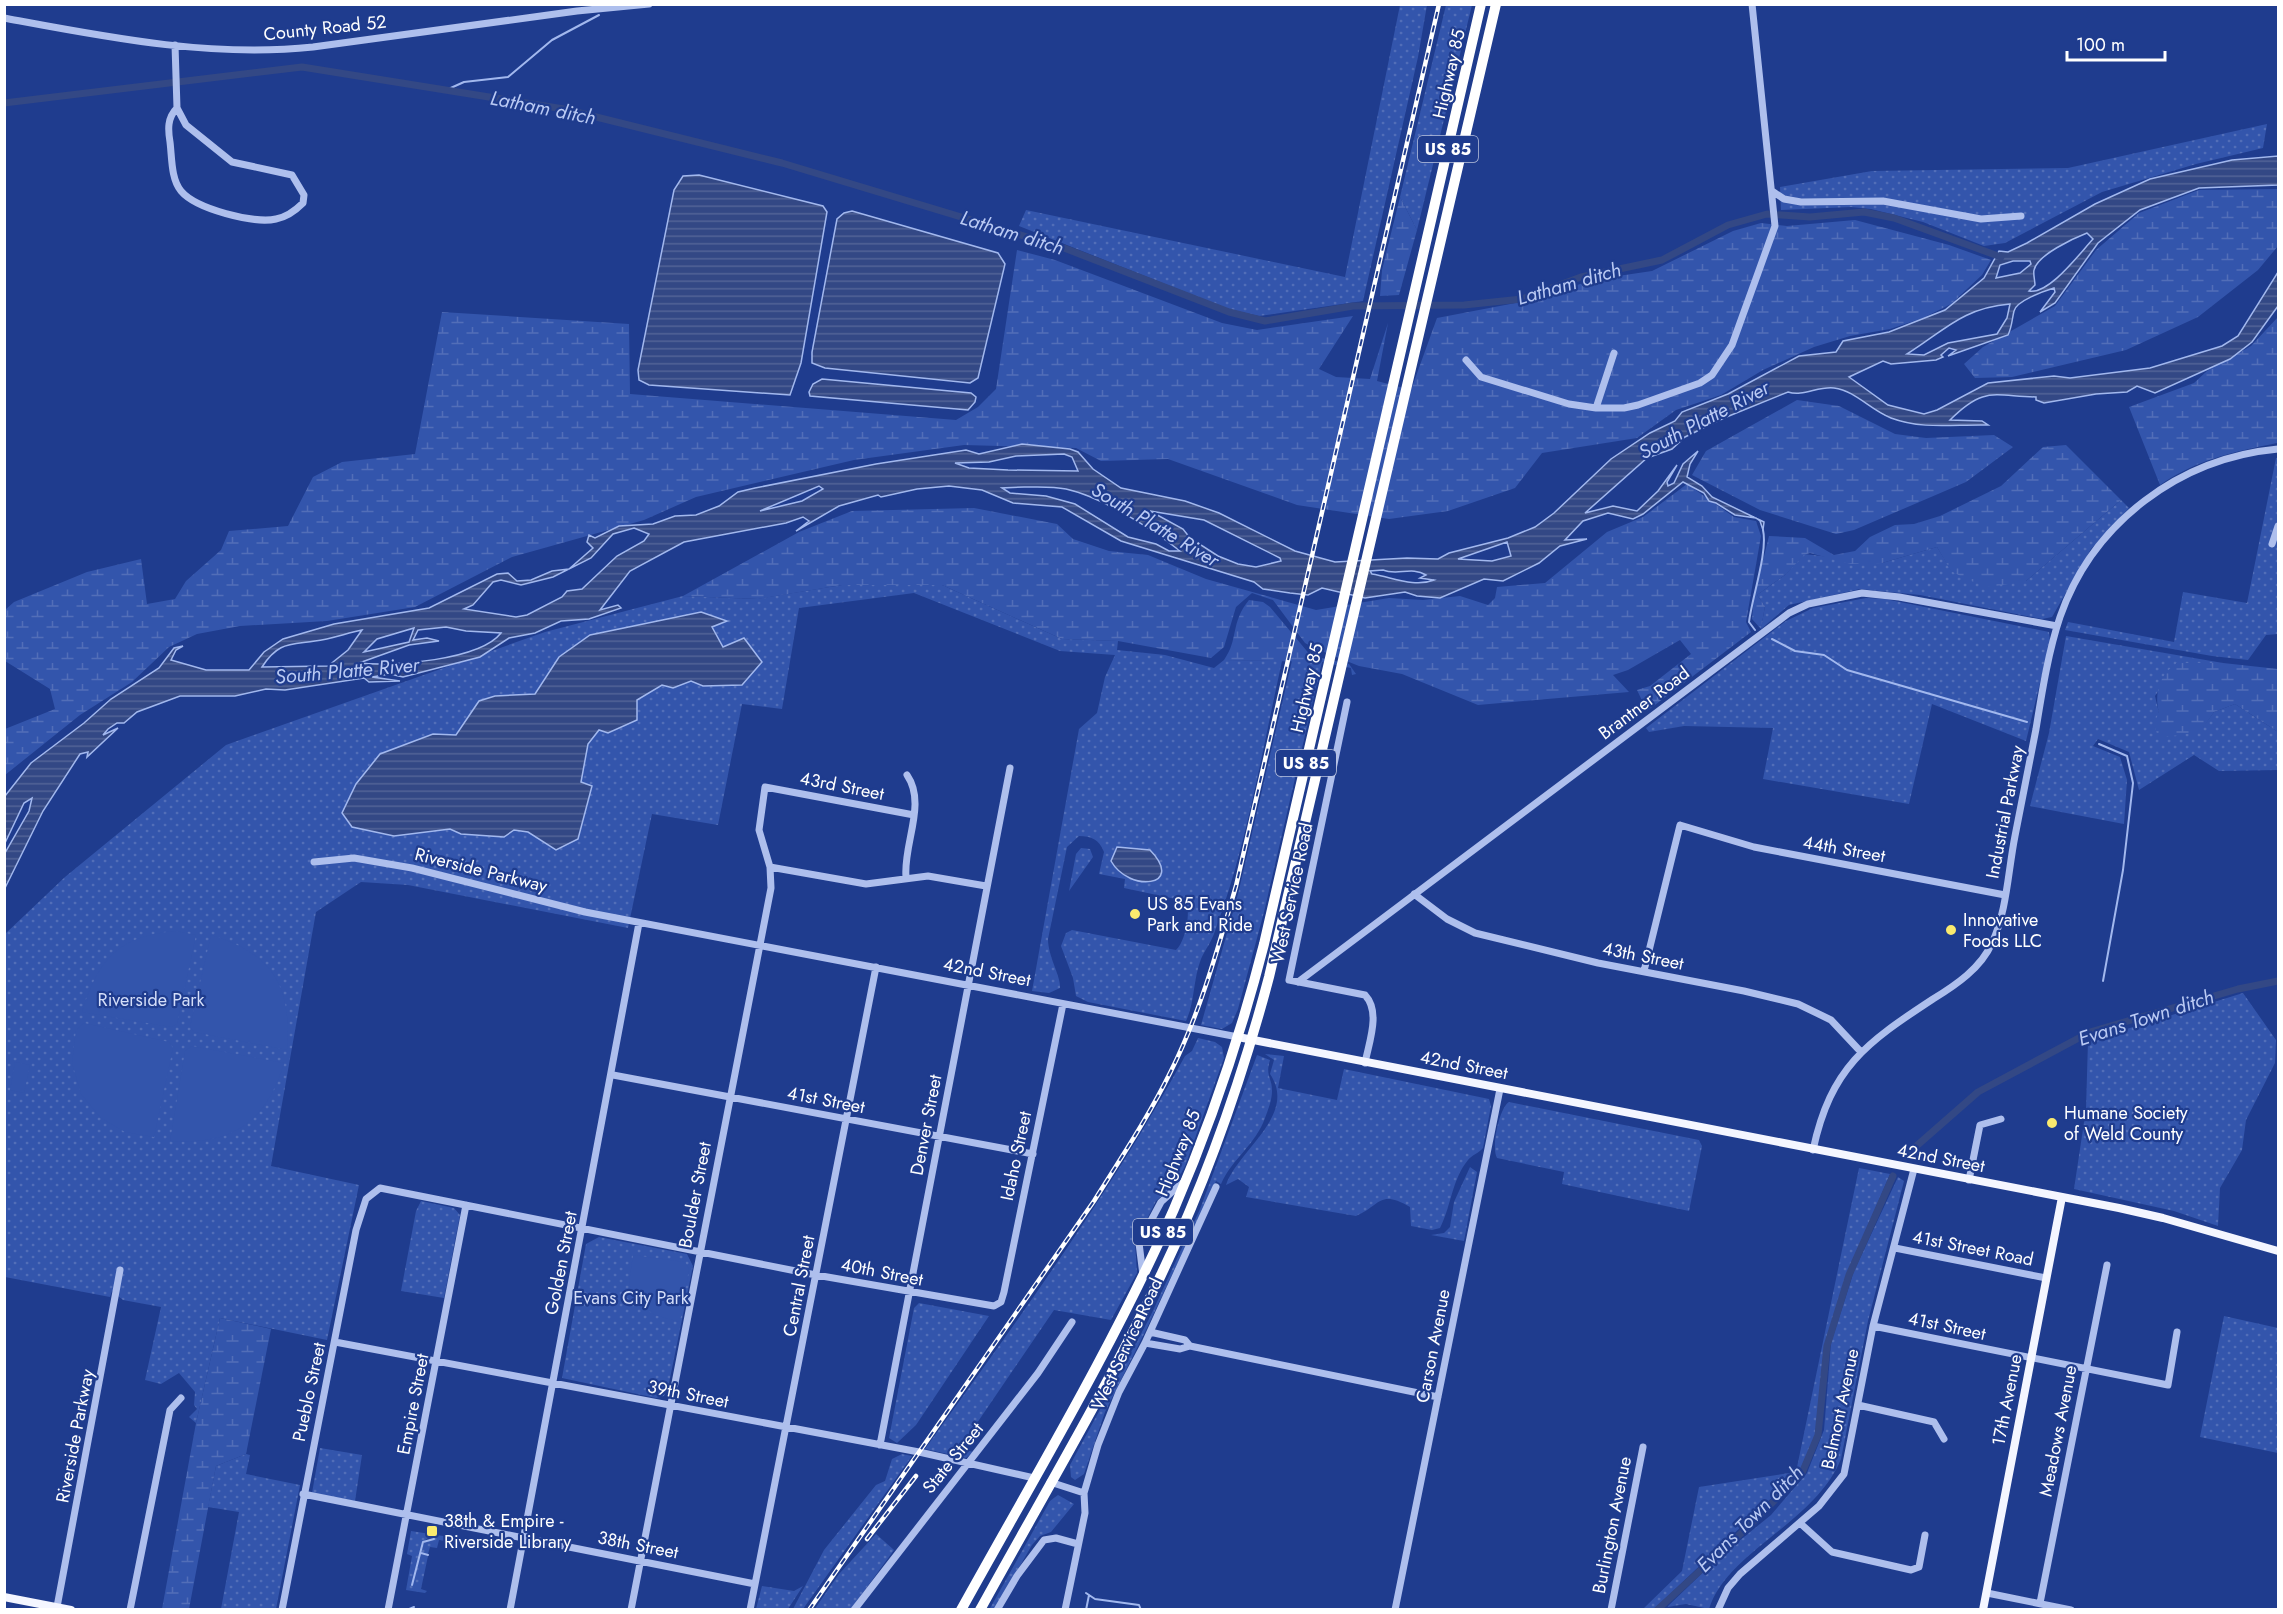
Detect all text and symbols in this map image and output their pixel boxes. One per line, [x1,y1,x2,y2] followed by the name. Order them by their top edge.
[262,9,388,47] street label: County Road 52
[2067,24,2164,62] scale bar
[1426,27,1472,121] street label: Highway 85
[2076,32,2125,58] text: 100 m
[488,84,598,132] water label: Latham ditch
[1418,136,1478,162] road number: US 85
[957,203,1067,263] water label: Latham ditch
[1514,255,1624,313] water label: Latham ditch
[1633,373,1776,467] water label: South Platte River
[1086,475,1226,575] water label: South Platte River
[1284,641,1330,735] street label: Highway 85
[274,650,422,692] water label: South Platte River
[1593,660,1695,746] street label: Brantner Road
[1979,743,2031,881] street label: Industrial Parkway
[1276,750,1336,776] road number: US 85
[798,765,887,807] street label: 43rd Street
[1264,820,1320,966] street label: West Service Road
[1801,829,1888,869] street label: 44th Street
[412,841,550,899] street label: Riverside Parkway
[1147,891,1253,938] place label: US 85 Evans Park and Ride
[1128,907,1142,921] marker: US 85 Evans Park and Ride
[1963,907,2042,954] place label: Innovative Foods LLC
[1944,923,1958,937] marker: Innovative Foods LLC
[1600,935,1687,977] street label: 43th Street
[941,951,1034,993] street label: 42nd Street
[2074,982,2218,1054] water label: Evans Town ditch
[98,987,204,1013] park label: Riverside Park
[1418,1044,1511,1086] street label: 42nd Street
[903,1072,949,1178] street label: Denver Street
[785,1080,868,1120] street label: 41st Street
[2064,1100,2188,1147] place label: Humane Society of Weld County
[1149,1106,1207,1200] street label: Highway 85
[994,1108,1038,1203] street label: Idaho Street
[2045,1116,2059,1130] marker: Humane Society of Weld County
[1895,1137,1988,1179] street label: 42nd Street
[672,1139,718,1250] street label: Boulder Street
[538,1208,584,1317] street label: Golden Street
[1133,1219,1193,1245] road number: US 85
[1910,1224,2036,1272] street label: 41st Street Road
[776,1232,822,1339] street label: Central Street
[839,1251,926,1293] street label: 40th Street
[1085,1274,1169,1414] street label: West Service Road
[573,1285,689,1311] park label: Evans City Park
[1409,1287,1457,1405] street label: Carson Avenue
[1906,1305,1989,1347] street label: 41st Street
[286,1339,332,1444] street label: Pueblo Street
[1815,1346,1865,1472] street label: Belmont Avenue
[390,1351,436,1457] street label: Empire Street
[1985,1352,2029,1448] street label: 17th Avenue
[2033,1363,2083,1499] street label: Meadows Avenue
[49,1367,101,1505] street label: Riverside Parkway
[645,1373,732,1415] street label: 39th Street
[916,1416,990,1499] street label: State Street
[1586,1454,1638,1596] street label: Burlington Avenue
[1690,1459,1810,1579] water label: Evans Town ditch
[444,1508,571,1555] place label: 38th & Empire - Riverside Library
[425,1524,439,1538] marker: 38th & Empire - Riverside Library
[595,1524,681,1566] street label: 38th Street

